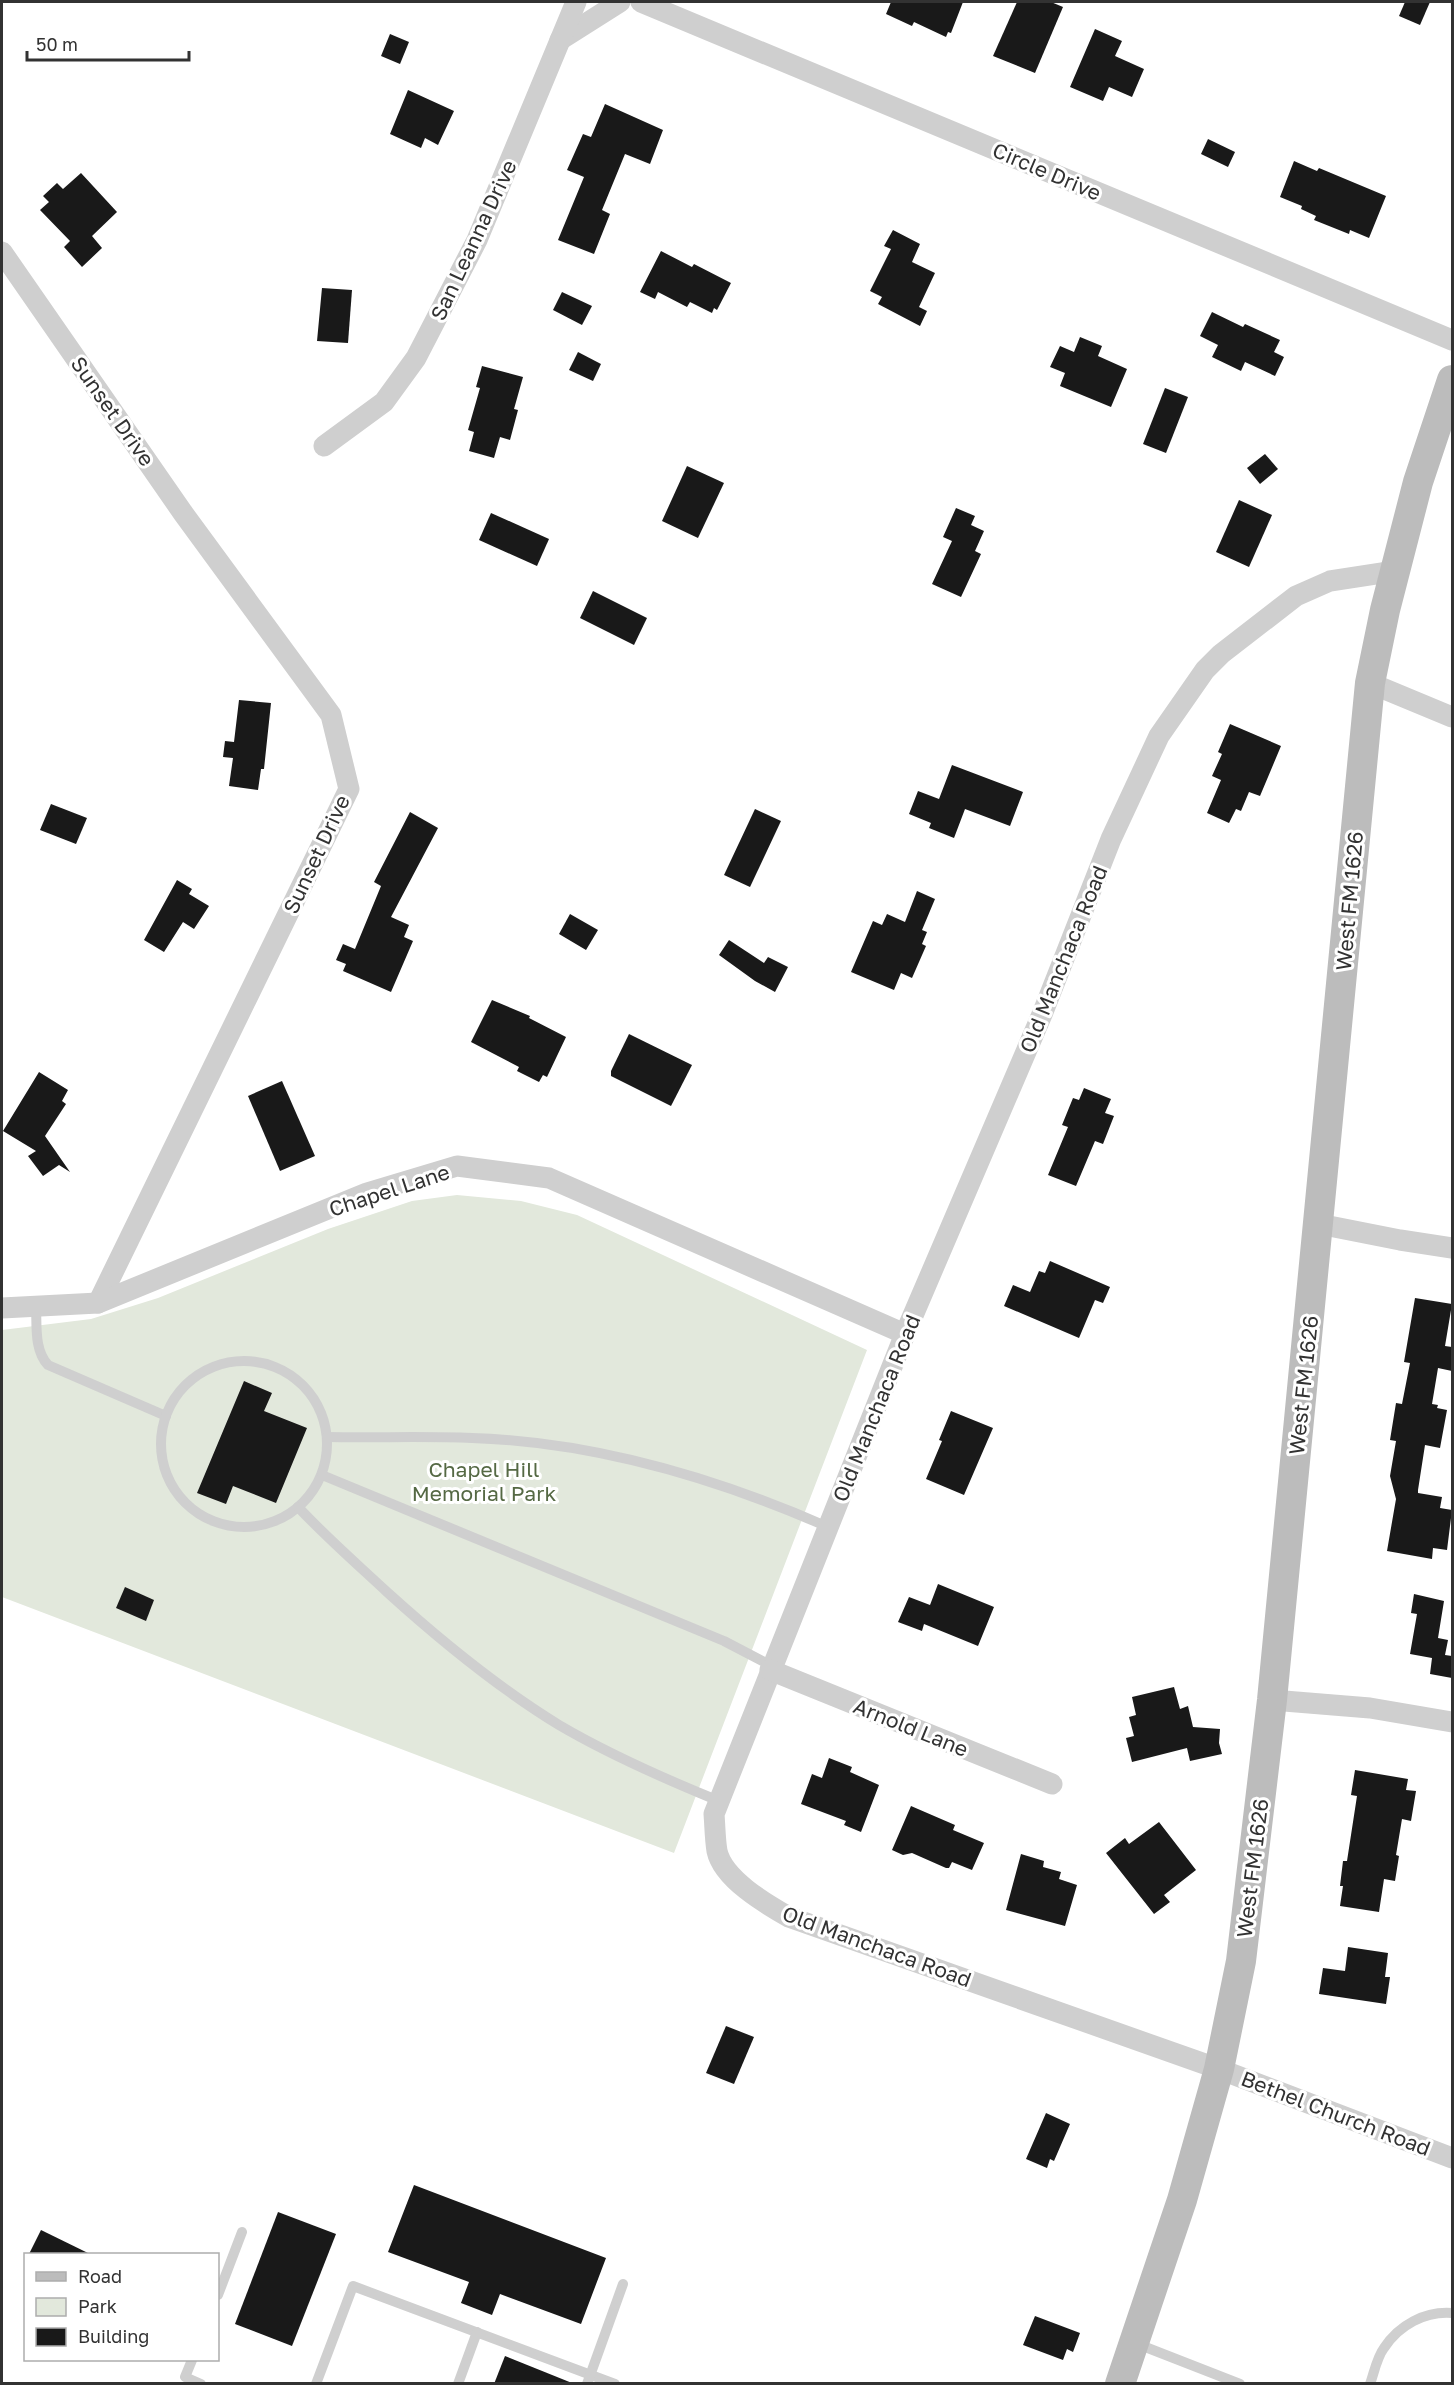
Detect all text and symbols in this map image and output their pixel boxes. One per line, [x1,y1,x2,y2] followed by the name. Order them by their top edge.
[27,24,189,62] scale bar
[36,33,78,55] text: 50 m
[989,137,1105,205] street label: Circle Drive
[424,156,522,324] street label: San Leanna Drive
[66,351,160,471] street label: Sunset Drive
[277,790,355,918] street label: Sunset Drive
[1330,830,1368,972] street label: West FM 1626
[1014,862,1112,1056] street label: Old Manchaca Road
[325,1158,453,1222] street label: Chapel Lane
[827,1311,925,1505] street label: Old Manchaca Road
[1283,1314,1323,1456] street label: West FM 1626
[412,1456,556,1506] park label: Chapel Hill Memorial Park
[850,1692,972,1762] street label: Arnold Lane
[1231,1797,1273,1939] street label: West FM 1626
[779,1900,975,1992] street label: Old Manchaca Road
[1238,2065,1434,2161] street label: Bethel Church Road
[24,2253,219,2361] legend
[78,2265,122,2287] text: Road
[78,2295,117,2317] text: Park
[78,2325,149,2347] text: Building

